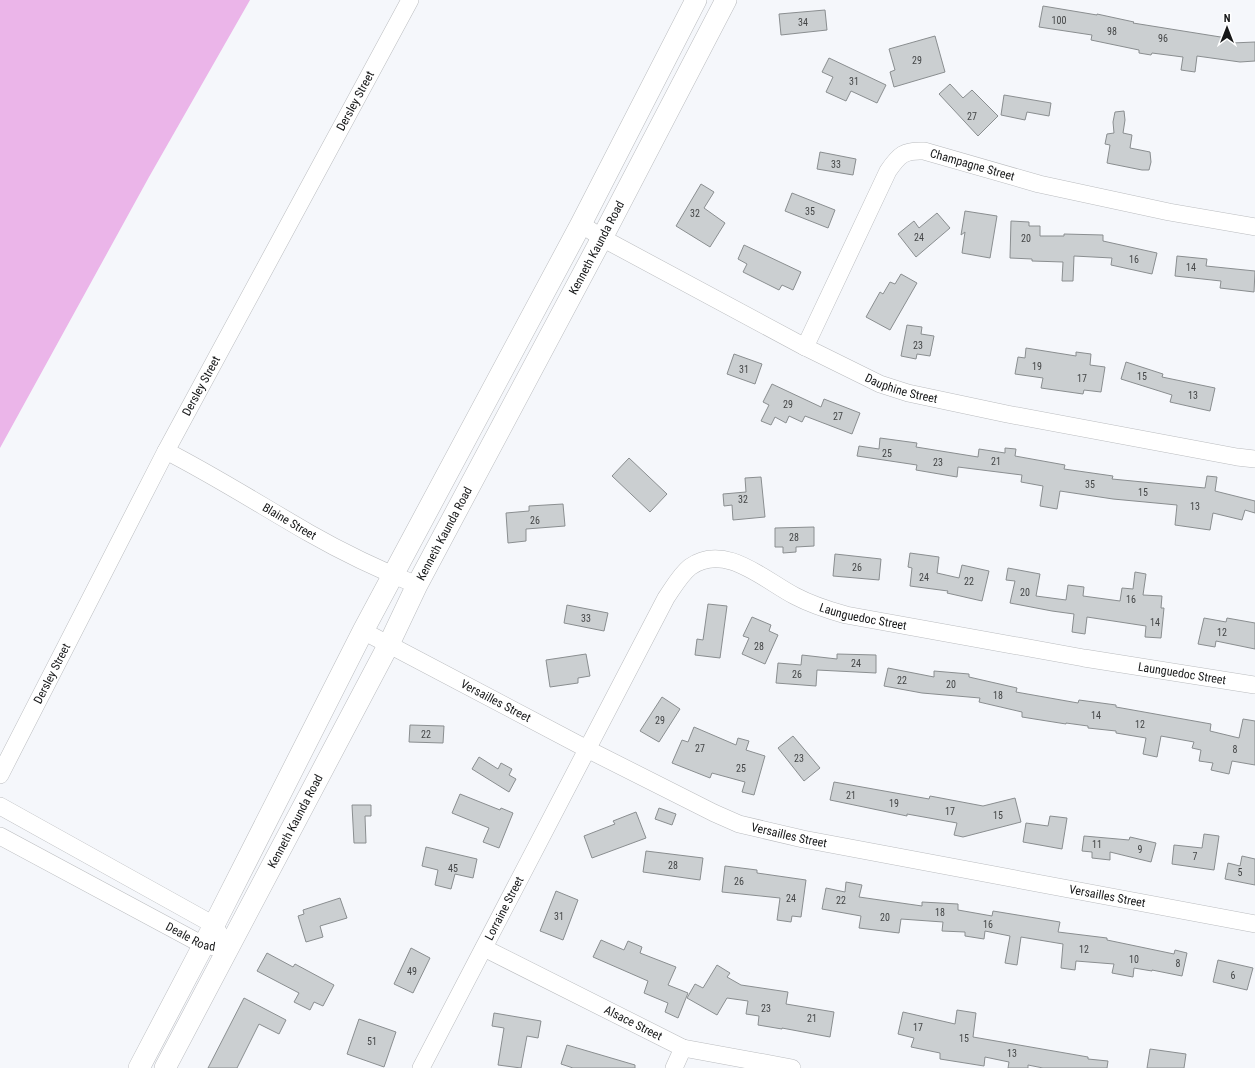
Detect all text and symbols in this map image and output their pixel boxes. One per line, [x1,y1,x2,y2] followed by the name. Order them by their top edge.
[1207,8,1247,48] north arrow
[1224,12,1231,25] text: N
[1052,15,1066,26] house number: 100
[798,17,808,28] house number: 34
[1107,26,1117,37] house number: 98
[1158,33,1168,44] house number: 96
[912,55,922,66] house number: 29
[334,68,377,133] street label: Dersley Street
[849,76,859,87] house number: 31
[967,111,977,122] house number: 27
[928,146,1017,184] street label: Champagne Street
[831,159,841,170] house number: 33
[566,198,627,297] street label: Kenneth Kaunda Road
[805,206,815,217] house number: 35
[690,208,700,219] house number: 32
[914,232,924,243] house number: 24
[1021,233,1031,244] house number: 20
[1129,254,1139,265] house number: 16
[1186,262,1196,273] house number: 14
[913,340,923,351] house number: 23
[179,353,223,418] street label: Dersley Street
[1032,361,1042,372] house number: 19
[739,364,749,375] house number: 31
[863,371,939,406] street label: Dauphine Street
[1137,371,1147,382] house number: 15
[1077,373,1087,384] house number: 17
[1188,390,1198,401] house number: 13
[783,399,793,410] house number: 29
[833,411,843,422] house number: 27
[882,448,892,459] house number: 25
[991,456,1001,467] house number: 21
[933,457,943,468] house number: 23
[1085,479,1095,490] house number: 35
[414,484,475,583] street label: Kenneth Kaunda Road
[1138,487,1148,498] house number: 15
[738,494,748,505] house number: 32
[260,500,319,543] street label: Blaine Street
[1190,501,1200,512] house number: 13
[530,515,540,526] house number: 26
[789,532,799,543] house number: 28
[852,562,862,573] house number: 26
[919,572,929,583] house number: 24
[964,576,974,587] house number: 22
[1020,587,1030,598] house number: 20
[1126,594,1136,605] house number: 16
[818,600,908,633] street label: Launguedoc Street
[581,613,591,624] house number: 33
[1150,617,1160,628] house number: 14
[1217,627,1227,638] house number: 12
[31,641,73,706] street label: Dersley Street
[754,641,764,652] house number: 28
[851,658,861,669] house number: 24
[1137,660,1227,687] street label: Launguedoc Street
[792,669,802,680] house number: 26
[897,675,907,686] house number: 22
[458,677,534,725] street label: Versailles Street
[946,679,956,690] house number: 20
[993,690,1003,701] house number: 18
[1091,710,1101,721] house number: 14
[655,715,665,726] house number: 29
[1135,719,1145,730] house number: 12
[421,729,431,740] house number: 22
[695,743,705,754] house number: 27
[1233,744,1238,755] house number: 8
[794,753,804,764] house number: 23
[736,763,746,774] house number: 25
[265,772,326,871] street label: Kenneth Kaunda Road
[846,790,856,801] house number: 21
[889,798,899,809] house number: 19
[945,806,955,817] house number: 17
[993,810,1003,821] house number: 15
[750,820,829,850] street label: Versailles Street
[1092,839,1102,850] house number: 11
[1138,844,1143,855] house number: 9
[1193,851,1198,862] house number: 7
[668,860,678,871] house number: 28
[448,863,458,874] house number: 45
[1238,867,1243,878] house number: 5
[482,874,527,943] street label: Lorraine Street
[734,876,744,887] house number: 26
[1068,882,1147,910] street label: Versailles Street
[786,893,796,904] house number: 24
[836,895,846,906] house number: 22
[935,907,945,918] house number: 18
[554,911,564,922] house number: 31
[880,912,890,923] house number: 20
[163,919,216,954] street label: Deale Road
[983,919,993,930] house number: 16
[1079,944,1089,955] house number: 12
[1129,954,1139,965] house number: 10
[1176,958,1181,969] house number: 8
[407,966,417,977] house number: 49
[1231,970,1236,981] house number: 6
[602,1003,665,1044] street label: Alsace Street
[761,1003,771,1014] house number: 23
[807,1013,817,1024] house number: 21
[913,1022,923,1033] house number: 17
[959,1033,969,1044] house number: 15
[367,1036,377,1047] house number: 51
[1007,1048,1017,1059] house number: 13

